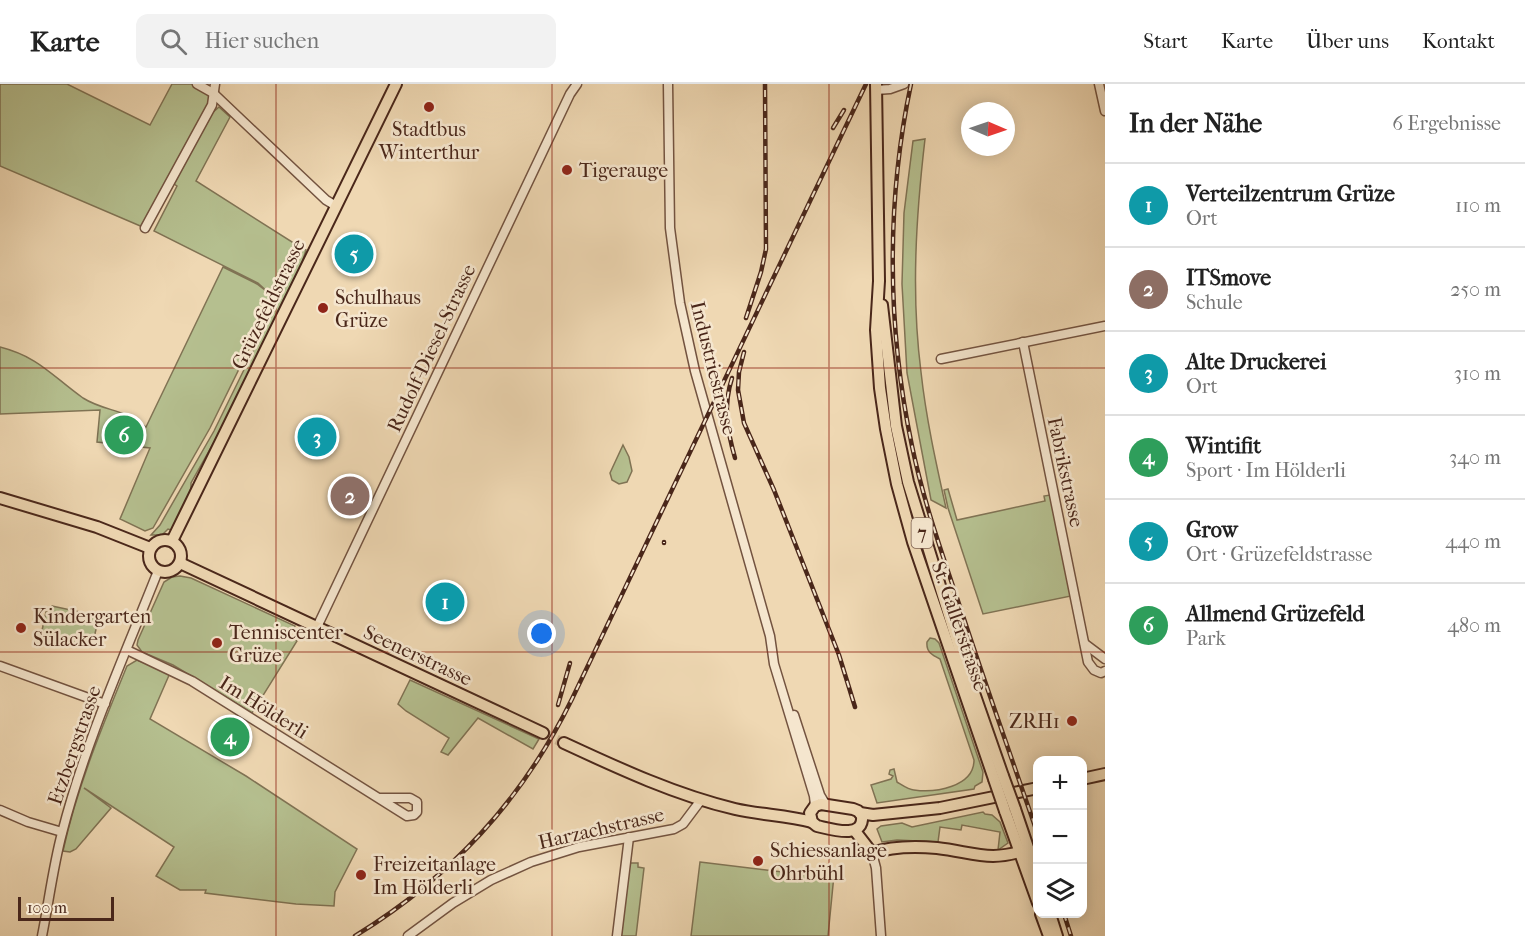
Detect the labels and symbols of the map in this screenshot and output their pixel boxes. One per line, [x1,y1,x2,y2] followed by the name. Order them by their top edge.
[422,100,436,114] marker: Stadtbus Winterthur
[961,102,1015,156] north arrow
[378,118,480,164] place label: Stadtbus Winterthur
[579,159,668,182] place label: Tigerauge
[560,163,574,177] marker: Tigerauge
[334,232,374,276] pin: 5
[227,235,310,373] street label: Grüzefeldstrasse
[382,261,480,436] street label: Rudolf-Diesel-Strasse
[335,286,421,332] place label: Schulhaus Grüze
[686,299,741,438] street label: Industriestrasse
[316,301,330,315] marker: Schulhaus Grüze
[104,412,144,458] pin: 6
[298,414,336,460] pin: 3
[1043,415,1088,529] street label: Fabrikstrasse
[330,474,370,518] pin: 2
[912,518,932,548] road number: 7
[927,558,992,694] street label: St. Gallerstrasse
[426,580,464,624] pin: 1
[33,605,152,651] place label: Kindergarten Sülacker
[527,619,556,648] your location
[360,620,476,691] street label: Seenerstrasse
[14,621,28,635] marker: Kindergarten Sülacker
[229,621,343,667] place label: Tenniscenter Grüze
[210,636,224,650] marker: Tenniscenter Grüze
[215,671,312,744] street label: Im Hölderli
[43,682,106,808] street label: Etzbergstrasse
[1009,710,1060,733] place label: ZRH1
[210,714,250,760] pin: 4
[1065,714,1079,728] marker: ZRH1
[536,803,666,854] street label: Harzachstrasse
[770,839,887,885] place label: Schiessanlage Ohrbühl
[373,853,496,899] place label: Freizeitanlage Im Hölderli
[751,854,765,868] marker: Schiessanlage Ohrbühl
[354,868,368,882] marker: Freizeitanlage Im Hölderli
[18,894,114,922] scale bar

